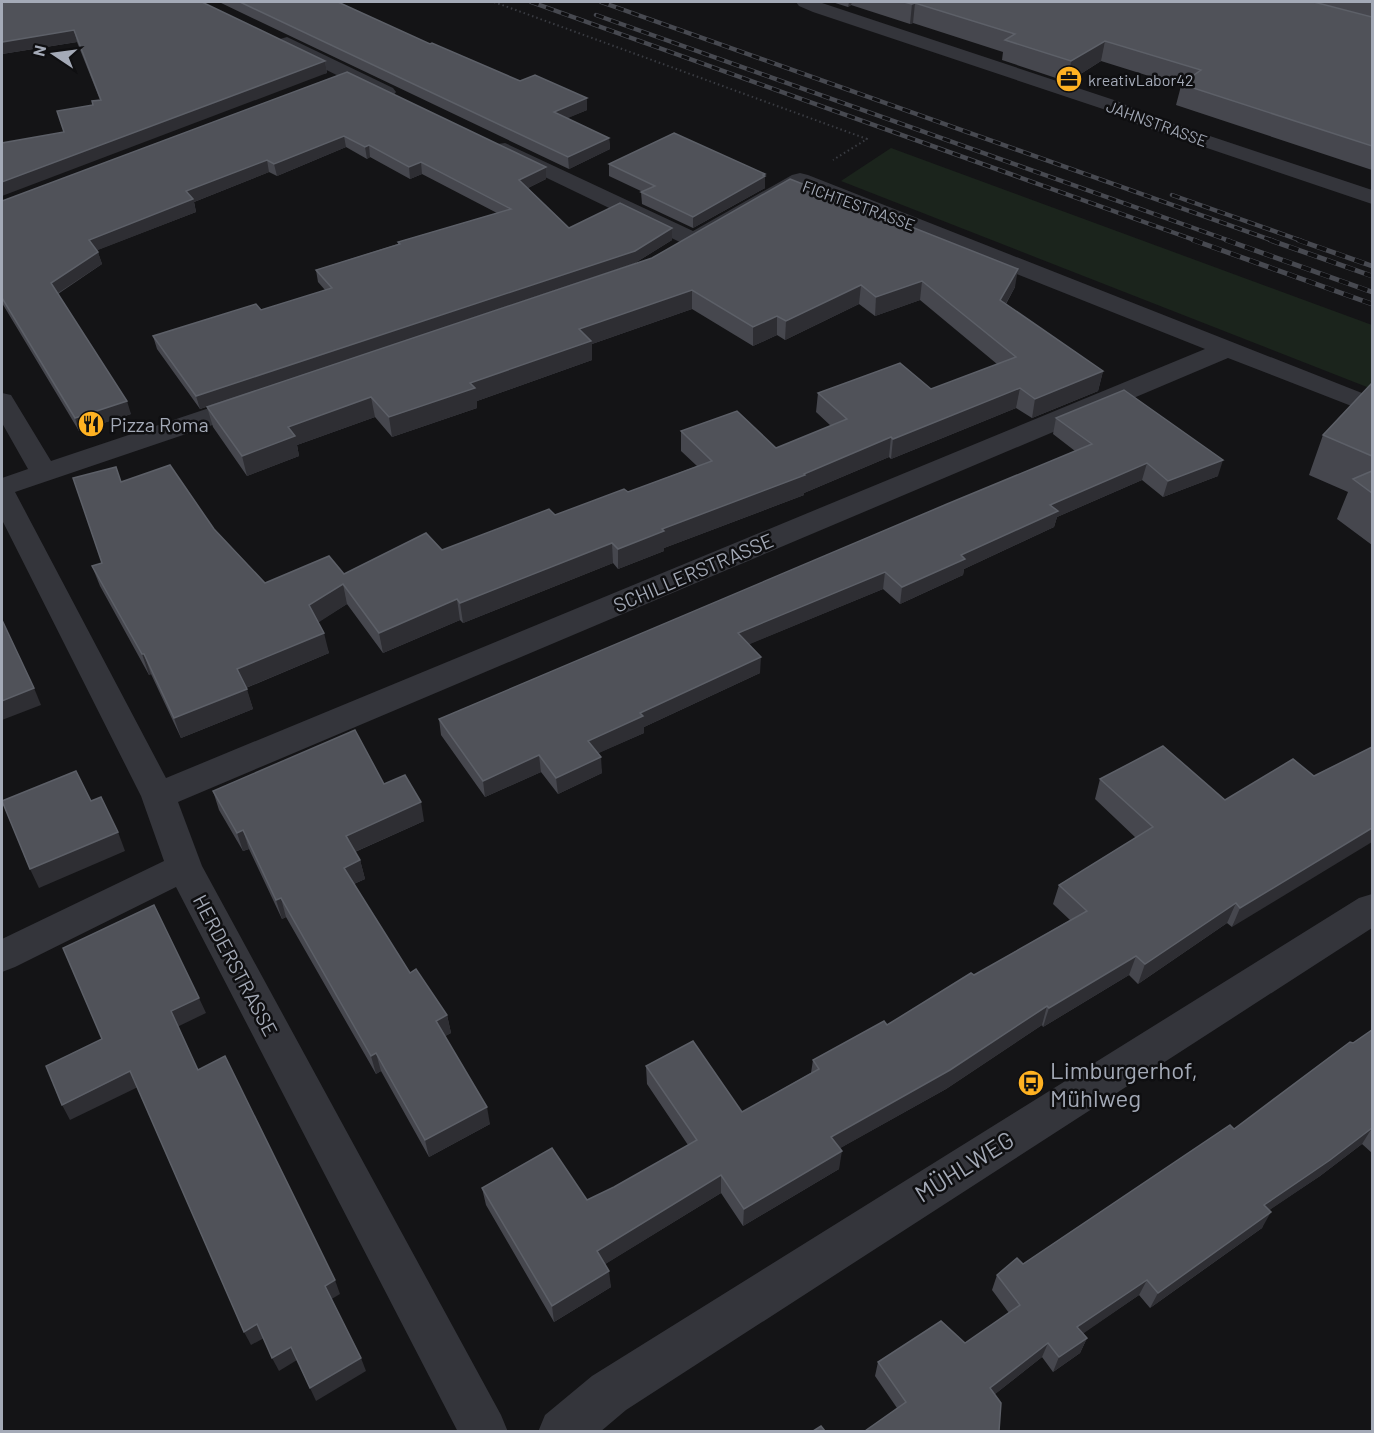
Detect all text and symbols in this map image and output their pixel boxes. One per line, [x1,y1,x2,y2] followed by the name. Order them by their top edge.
[24,24,84,84] north arrow
[28,43,49,58] text: N
[1054,64,1084,94] office icon: kreativLabor42
[1088,70,1194,89] place label: kreativLabor42
[1104,96,1210,150] street label: JAHNSTRASSE
[800,176,918,234] street label: FICHTESTRASSE
[76,409,106,439] restaurant icon: Pizza Roma
[110,412,209,436] place label: Pizza Roma
[609,527,777,617] street label: SCHILLERSTRASSE
[189,890,283,1040] street label: HERDERSTRASSE
[1050,1055,1198,1112] place label: Limburgerhof, Mühlweg
[1016,1068,1046,1098] bus stop icon: Limburgerhof, Mühlweg
[909,1124,1019,1208] street label: MÜHLWEG

